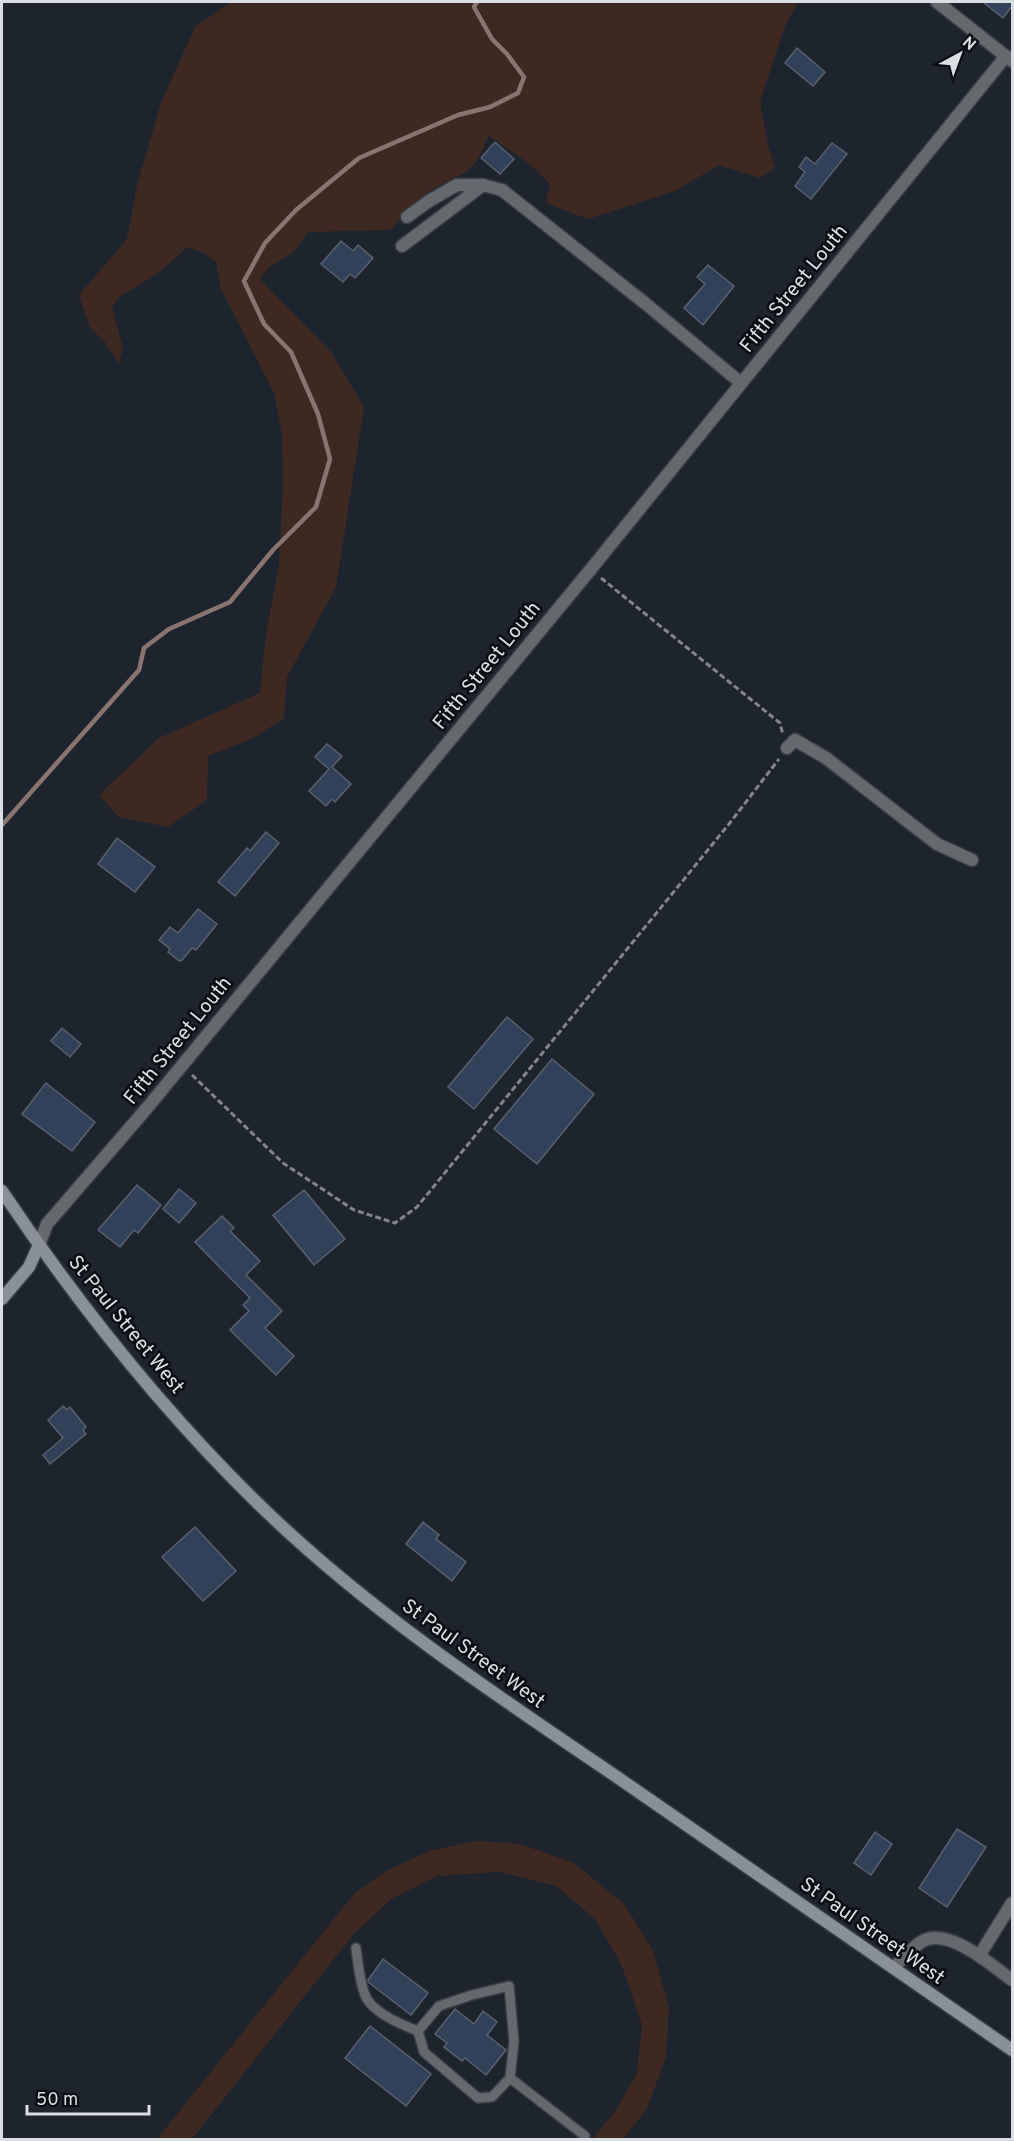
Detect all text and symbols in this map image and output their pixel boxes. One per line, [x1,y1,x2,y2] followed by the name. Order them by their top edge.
[930,24,990,84] north arrow
[958,33,979,56] text: N
[735,220,854,359] street label: Fifth Street Louth
[428,597,547,736] street label: Fifth Street Louth
[119,972,238,1111] street label: Fifth Street Louth
[62,1251,189,1400] street label: St Paul Street West
[396,1594,550,1715] street label: St Paul Street West
[794,1872,949,1991] street label: St Paul Street West
[27,2078,148,2116] scale bar
[36,2089,78,2112] text: 50 m

